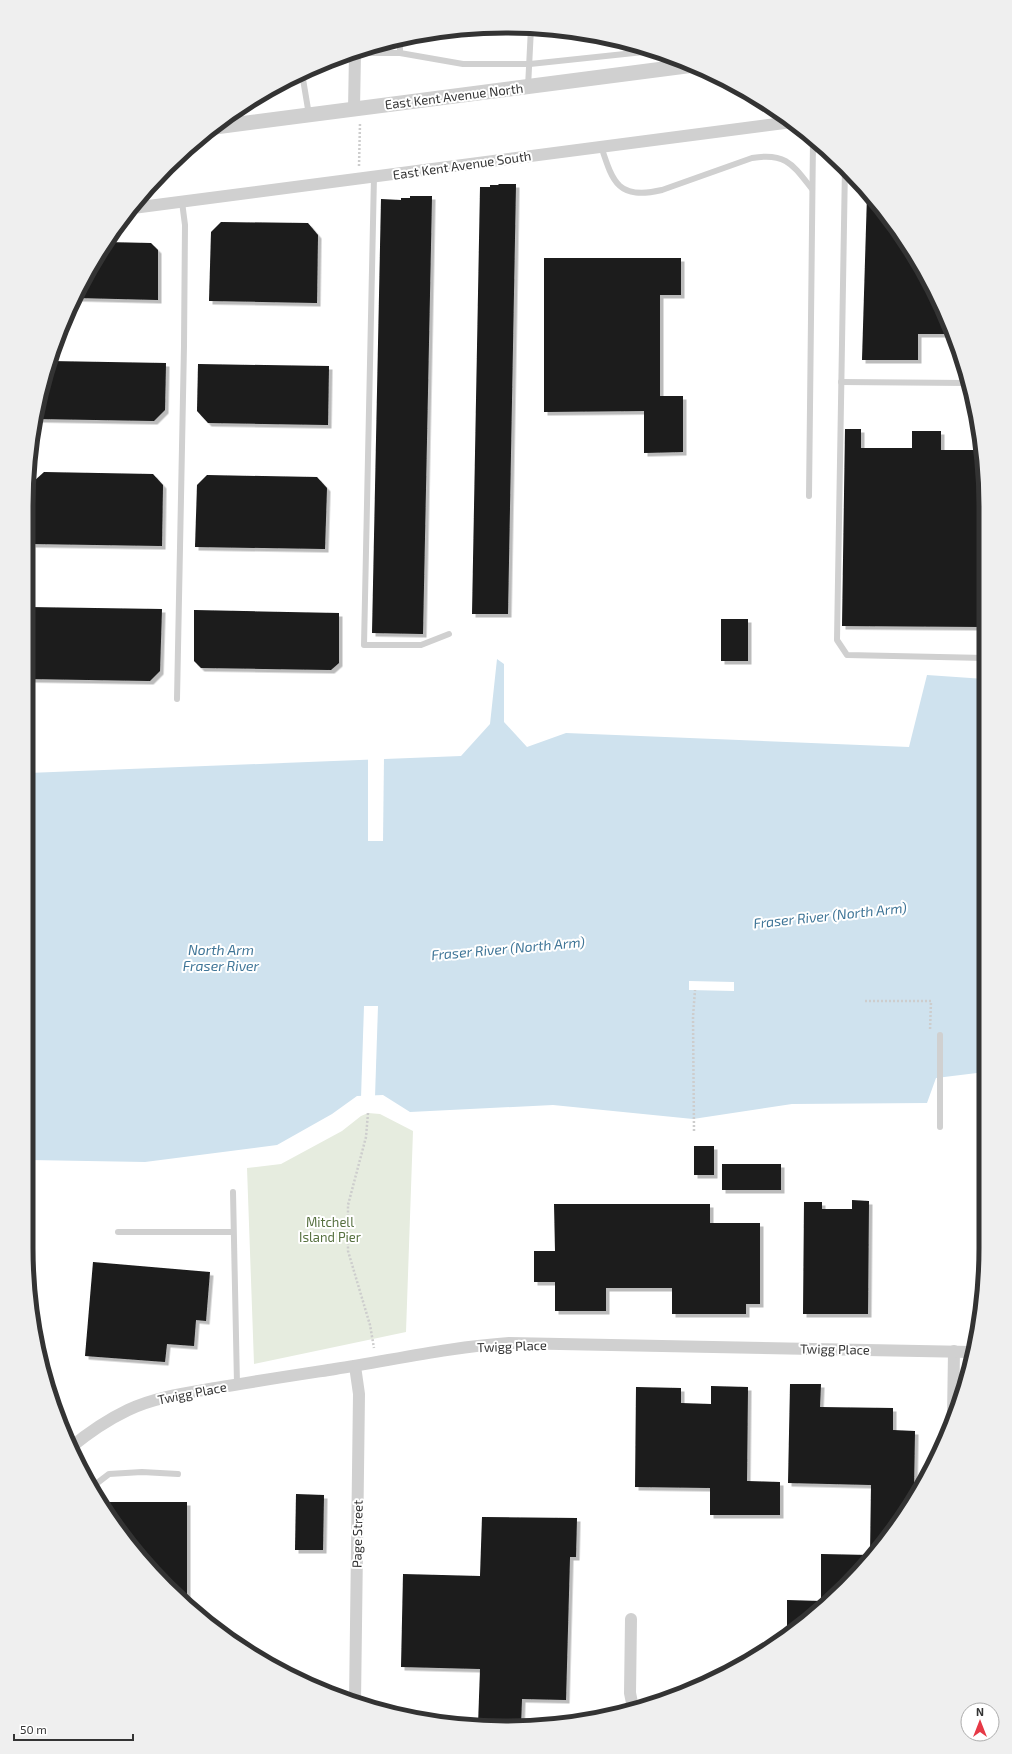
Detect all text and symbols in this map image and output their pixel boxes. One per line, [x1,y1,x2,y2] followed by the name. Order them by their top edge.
[384,80,524,112] street label: East Kent Avenue North
[392,147,532,183] street label: East Kent Avenue South
[752,898,908,932] water label: Fraser River (North Arm)
[430,933,586,963] water label: Fraser River (North Arm)
[183,941,260,974] water label: North Arm Fraser River
[299,1214,361,1245] park label: Mitchell Island Pier
[477,1337,547,1355] street label: Twigg Place
[800,1340,870,1358] street label: Twigg Place
[156,1378,228,1408] street label: Twigg Place
[348,1500,366,1568] street label: Page Street
[960,1702,1000,1742] north arrow
[976,1705,984,1718] text: N
[14,1716,133,1742] scale bar
[20,1722,47,1736] text: 50 m

